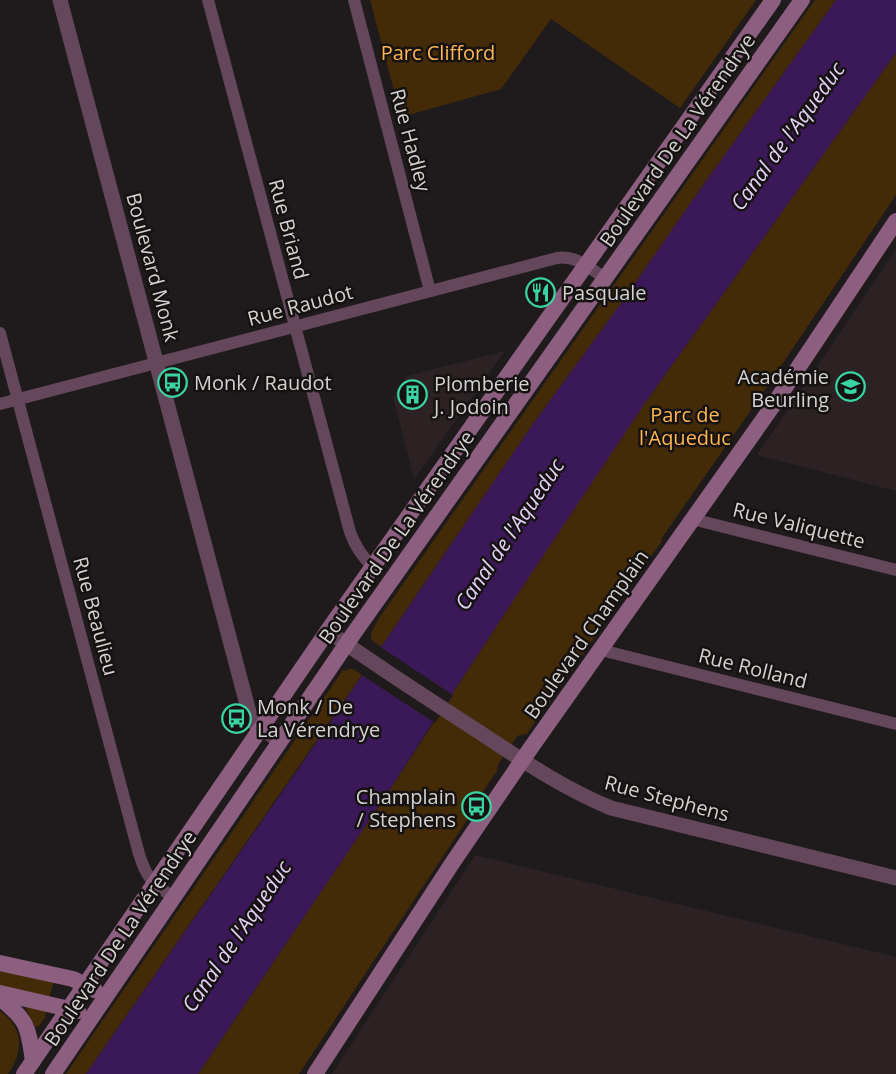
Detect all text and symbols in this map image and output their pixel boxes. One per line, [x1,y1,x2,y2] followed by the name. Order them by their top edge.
[593,28,761,252] street label: Boulevard De La Vérendrye
[381,39,495,66] park label: Parc Clifford
[724,56,851,216] water label: Canal de l'Aqueduc
[384,86,438,195] street label: Rue Hadley
[263,176,315,282] street label: Rue Briand
[120,190,186,345] street label: Boulevard Monk
[525,276,557,308] restaurant icon: Pasquale
[244,278,356,332] street label: Rue Raudot
[562,279,647,306] place label: Pasquale
[737,363,829,413] place label: Académie Beurling
[157,366,189,398] bus stop icon: Monk / Raudot
[194,369,332,396] place label: Monk / Raudot
[432,370,530,420] place label: Plomberie J. Jodoin
[834,371,866,403] school or university icon: Académie Beurling
[397,378,429,410] building icon: Plomberie J. Jodoin
[639,401,731,451] park label: Parc de l'Aqueduc
[312,425,480,649] street label: Boulevard De La Vérendrye
[448,452,570,615] water label: Canal de l'Aqueduc
[730,496,868,554] street label: Rue Valiquette
[517,544,655,724] street label: Boulevard Champlain
[67,554,125,678] street label: Rue Beaulieu
[696,641,810,695] street label: Rue Rolland
[257,693,380,743] place label: Monk / De La Vérendrye
[220,702,252,734] bus stop icon: Monk / De La Vérendrye
[602,768,732,828] street label: Rue Stephens
[356,783,456,833] place label: Champlain / Stephens
[461,791,493,823] bus stop icon: Champlain / Stephens
[38,825,202,1051] street label: Boulevard De La Vérendrye
[175,854,297,1017] water label: Canal de l'Aqueduc

